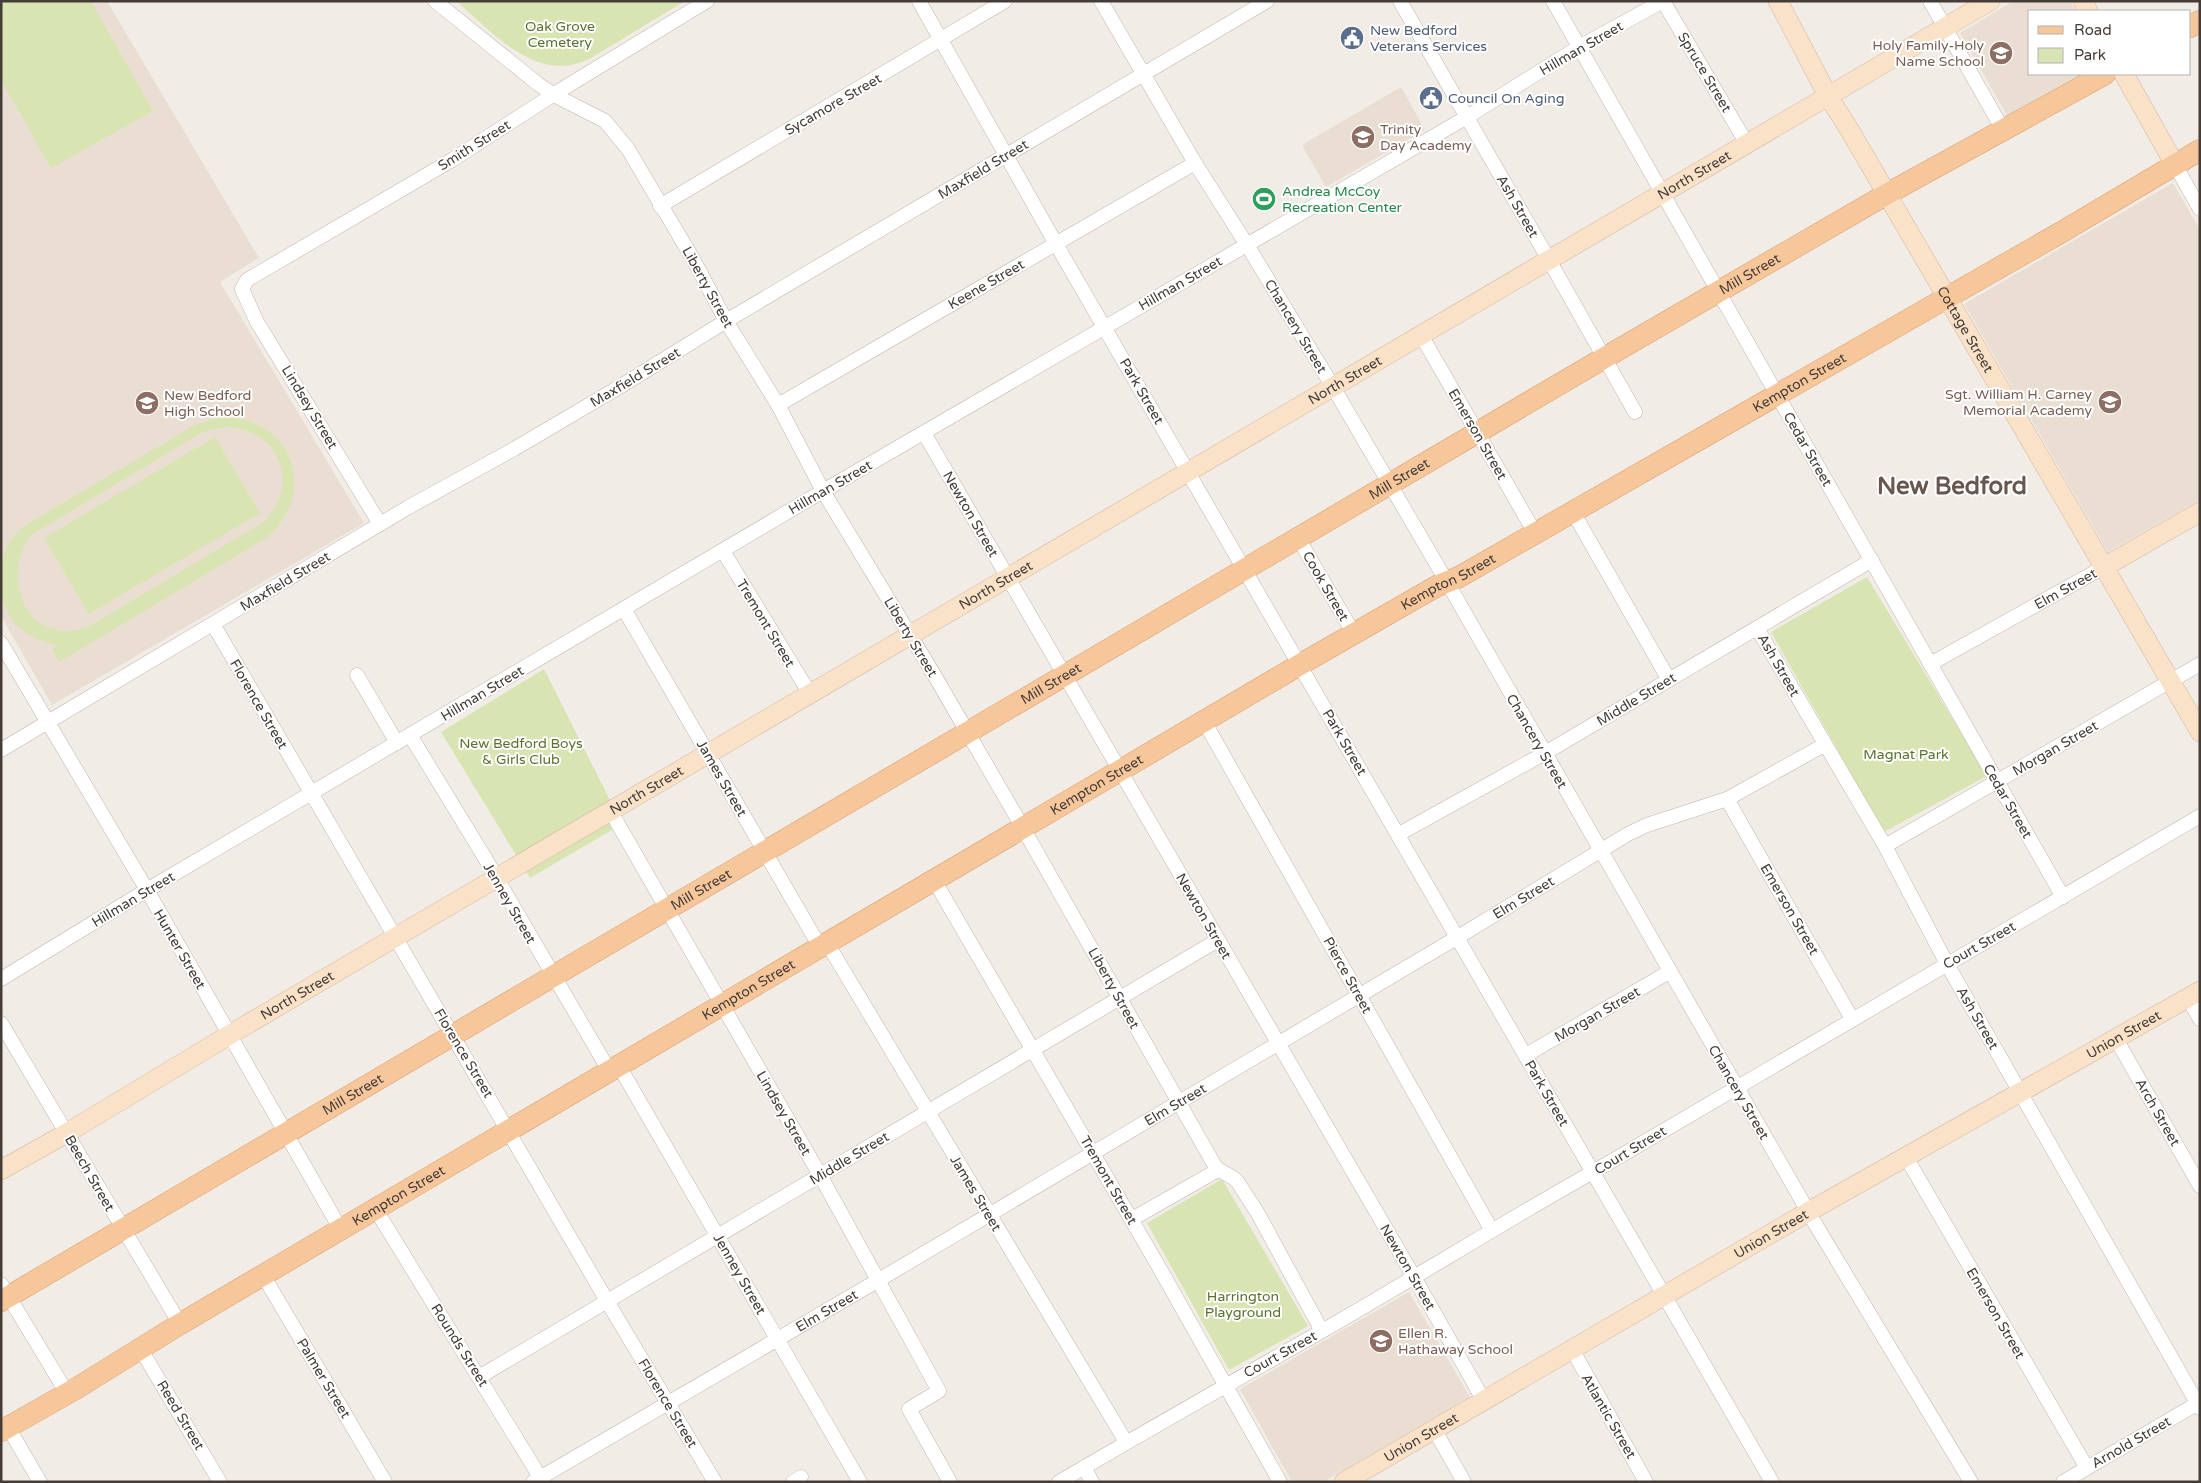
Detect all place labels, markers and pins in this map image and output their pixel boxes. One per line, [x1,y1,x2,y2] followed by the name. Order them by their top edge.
[1370,22,1487,55] place label: New Bedford Veterans Services
[1339,25,1365,51] public building icon: New Bedford Veterans Services
[1872,37,1984,70] place label: Holy Family-Holy Name School
[1988,40,2014,66] school or university icon: Holy Family-Holy Name School
[1418,85,1444,111] public building icon: Council On Aging
[1448,90,1565,107] place label: Council On Aging
[1380,121,1472,154] place label: Trinity Day Academy
[1350,124,1376,150] school or university icon: Trinity Day Academy
[1282,183,1403,216] place label: Andrea McCoy Recreation Center
[1251,186,1277,212] sports icon: Andrea McCoy Recreation Center
[1945,386,2092,419] place label: Sgt. William H. Carney Memorial Academy
[164,387,251,420] place label: New Bedford High School
[2097,389,2123,415] school or university icon: Sgt. William H. Carney Memorial Academy
[134,390,160,416] school or university icon: New Bedford High School
[1398,1325,1513,1358] place label: Ellen R. Hathaway School
[1368,1328,1394,1354] school or university icon: Ellen R. Hathaway School

